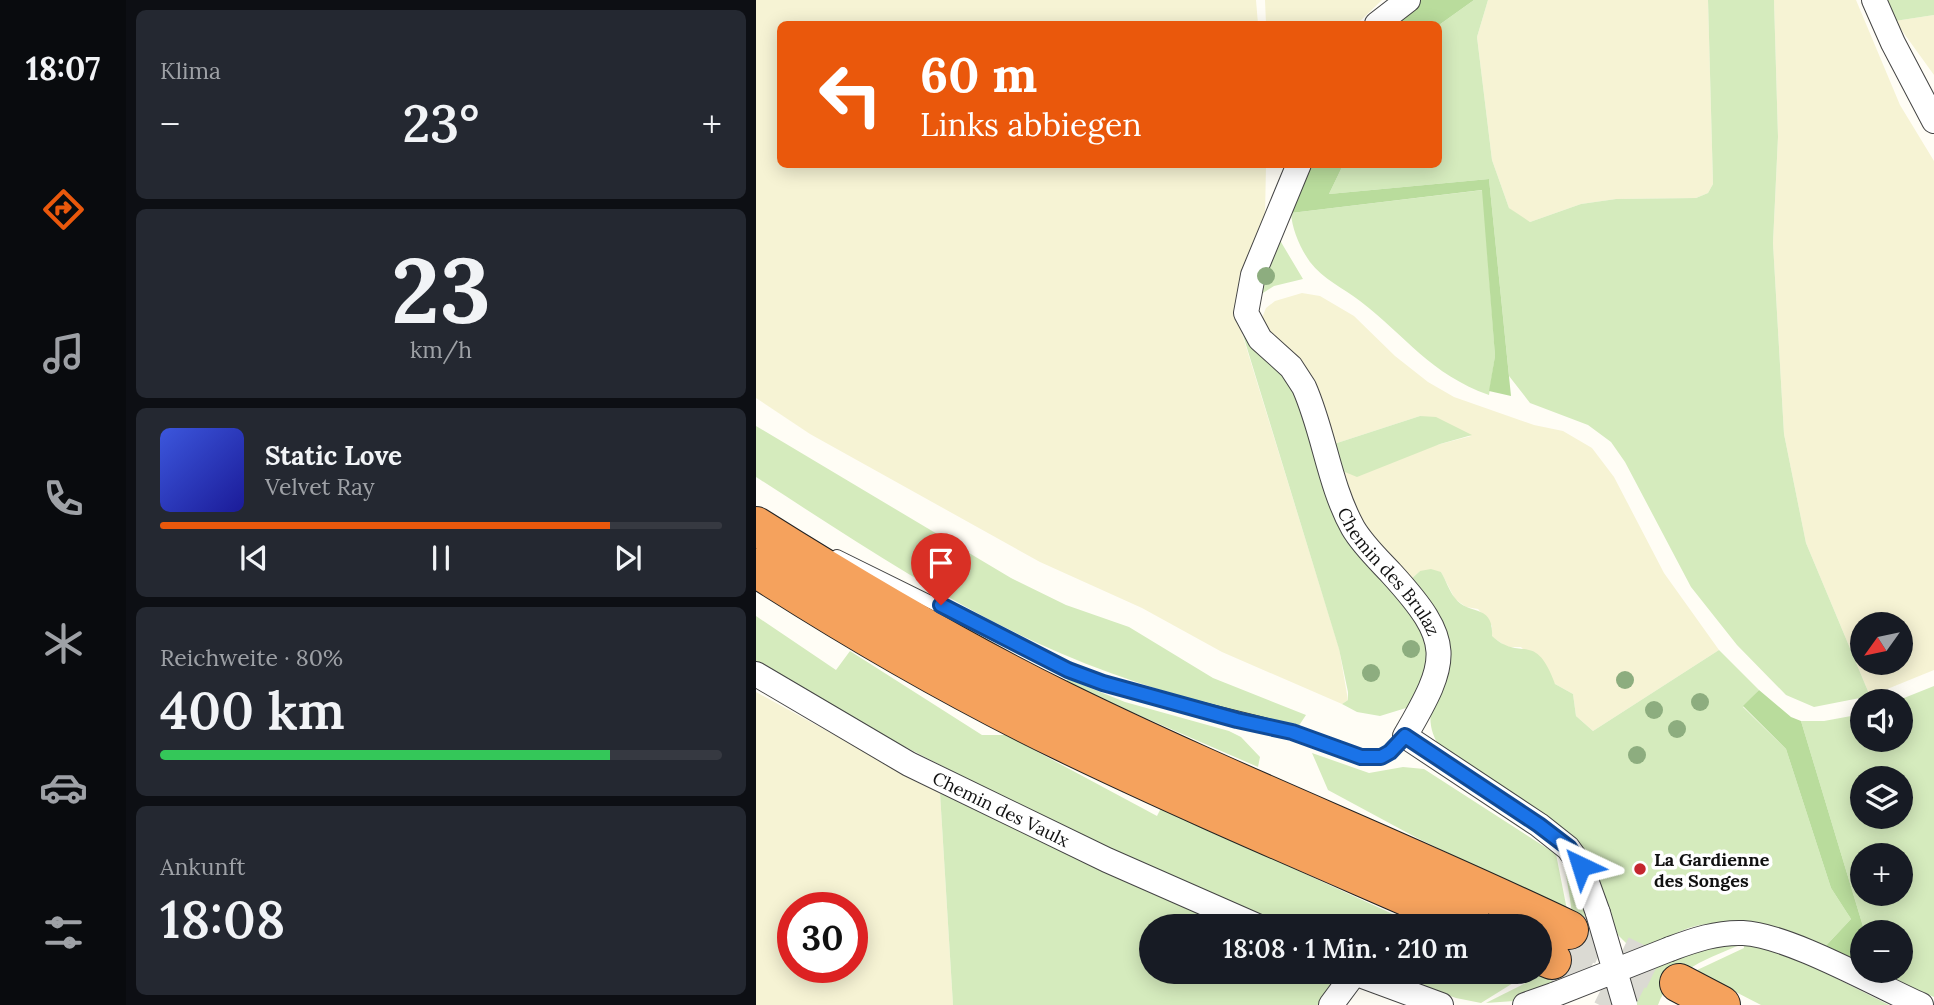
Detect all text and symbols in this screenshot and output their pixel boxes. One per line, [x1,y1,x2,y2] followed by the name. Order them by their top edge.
[920,43,1037,105] text: 60 m
[26,48,100,89] text: 18:07
[805,49,896,140] icon: left
[160,56,221,85] text: Klima
[403,90,479,156] text: 23°
[160,100,180,148] text: −
[702,100,722,148] text: +
[920,104,1142,145] text: Links abbiegen
[39,185,88,234] icon: directions
[391,231,491,348] text: 23
[39,329,88,378] icon: music
[410,335,472,364] text: km/h
[265,439,402,472] text: Static Love
[265,472,375,501] text: Velvet Ray
[39,474,88,523] icon: phone
[1333,504,1446,639] street label: Chemin des Brulaz
[911,533,971,605] pin
[235,539,273,577] icon: previous
[422,539,460,577] icon: pause
[609,539,647,577] icon: next
[922,544,960,582] icon: arrive
[1850,612,1913,676] north arrow
[1850,612,1913,983] map controls
[39,619,88,668] icon: climate
[160,643,343,672] text: Reichweite · 80%
[160,677,345,743] text: 400 km
[1850,689,1913,752] button: sound
[39,763,88,812] icon: car
[929,766,1074,852] street label: Chemin des Vaulx
[1850,766,1913,829] button: layers
[1544,829,1618,903] position arrow
[1850,843,1913,906] button: +
[1654,848,1770,892] place label: La Gardienne des Songes
[160,852,245,881] text: Ankunft
[1632,861,1648,877] marker: La Gardienne des Songes
[160,886,285,952] text: 18:08
[777,892,868,983] speed limit sign: 30
[39,908,88,957] icon: filters
[1850,920,1913,983] button: −
[1223,932,1468,965] text: 18:08 · 1 Min. · 210 m

